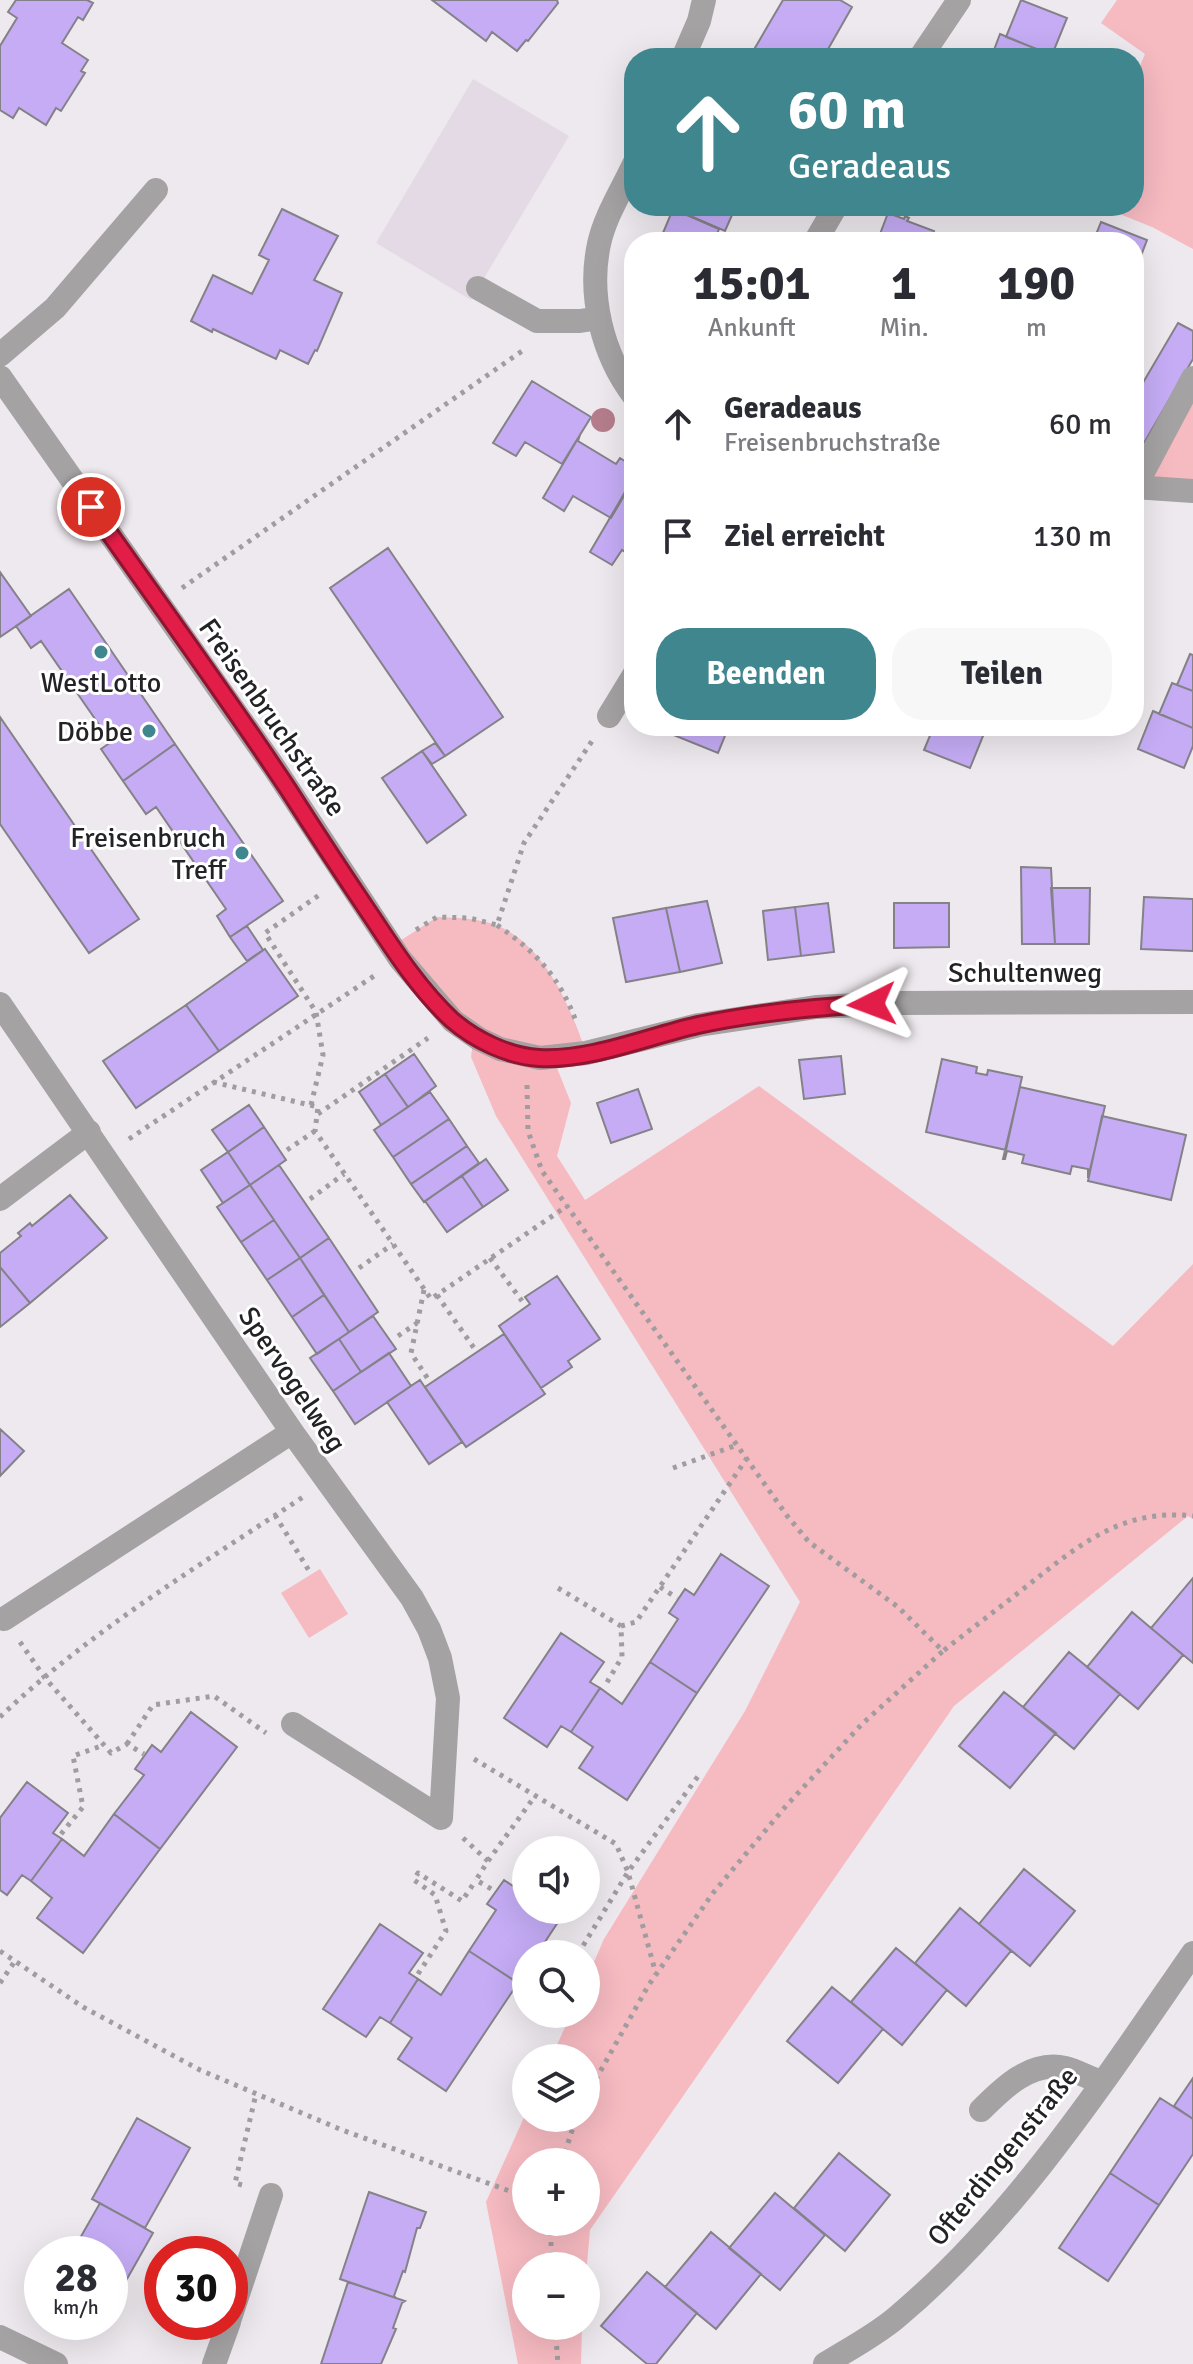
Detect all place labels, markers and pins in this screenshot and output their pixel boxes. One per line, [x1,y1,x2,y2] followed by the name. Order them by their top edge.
[57,473,125,541] pin
[92,643,110,661] marker: WestLotto
[41,666,161,700] place label: WestLotto
[57,715,133,749] place label: Döbbe
[140,722,158,740] marker: Döbbe
[70,821,227,887] place label: Freisenbruch Treff
[233,844,251,862] marker: Freisenbruch Treff

